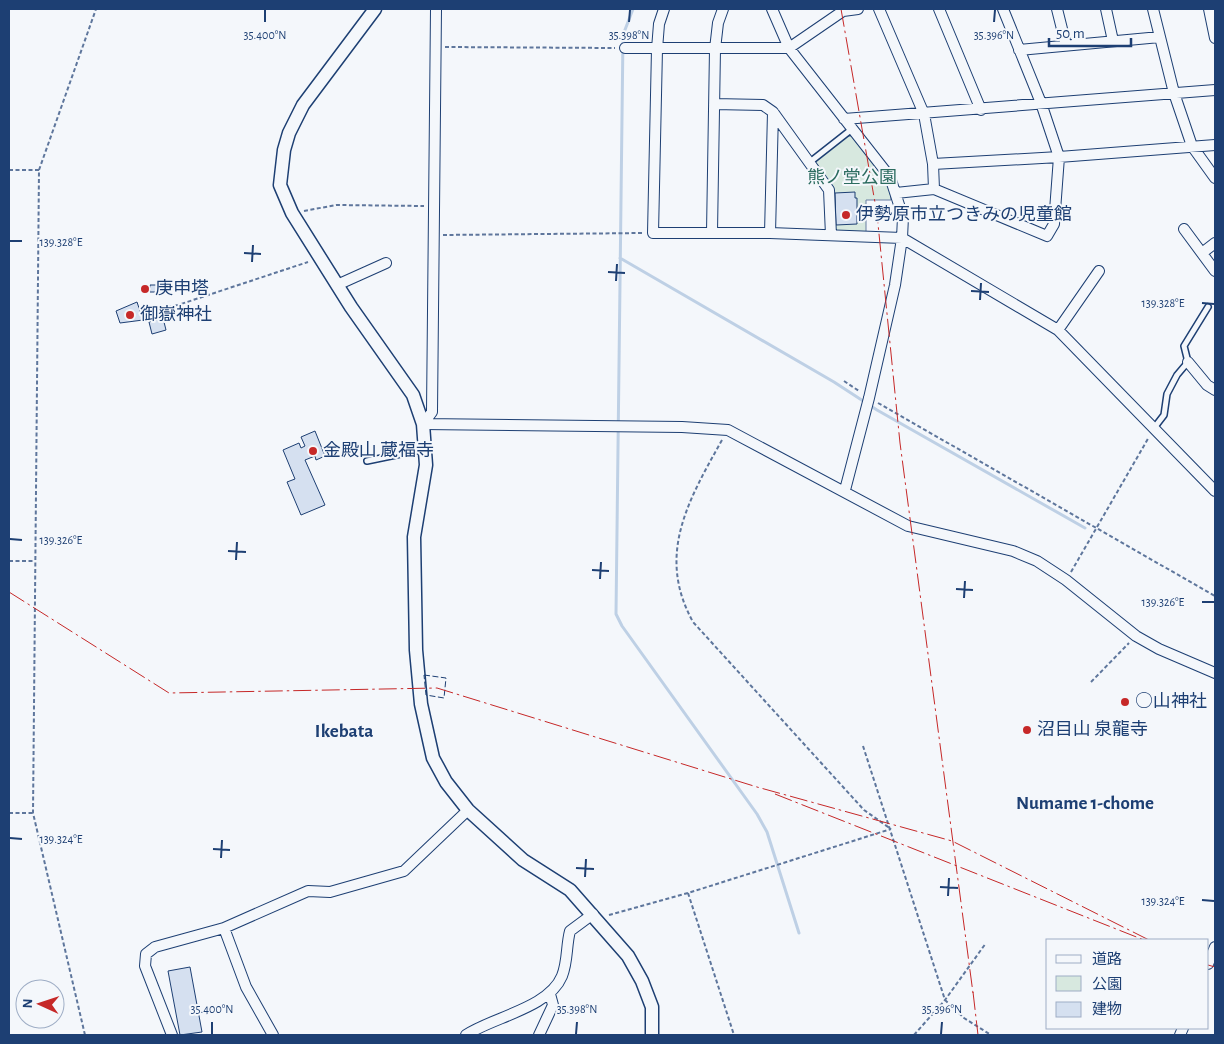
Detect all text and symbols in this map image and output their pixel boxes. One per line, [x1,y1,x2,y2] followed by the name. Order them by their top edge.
[1049,15,1132,47] scale bar
[1056,26,1085,41] text: 50 m
[244,29,286,41] text: 35.400°N
[609,29,649,41] text: 35.398°N
[974,29,1014,41] text: 35.396°N
[807,167,897,187] park label: 熊ノ堂公園
[856,204,1072,224] place label: 伊勢原市立つきみの児童館
[840,209,852,221] marker: 伊勢原市立つきみの児童館
[40,236,83,248] text: 139.328°E
[155,279,209,298] place label: 庚申塔
[139,283,151,295] marker: 庚申塔
[1142,297,1185,309] text: 139.328°E
[140,304,212,324] place label: 御嶽神社
[124,309,136,321] marker: 御嶽神社
[323,441,434,460] place label: 金殿山 蔵福寺
[307,445,319,457] marker: 金殿山 蔵福寺
[40,534,83,546] text: 139.326°E
[1142,596,1185,608] text: 139.326°E
[1135,692,1207,711] place label: ○山神社
[1119,696,1131,708] marker: ○山神社
[1037,720,1148,739] place label: 沼目山 泉龍寺
[315,722,373,741] district label: Ikebata
[1021,724,1033,736] marker: 沼目山 泉龍寺
[1016,794,1154,813] district label: Numame 1-chome
[40,833,83,845] text: 139.324°E
[1142,895,1185,907] text: 139.324°E
[1046,939,1209,1029] legend
[1092,951,1122,967] text: 道路
[1092,976,1122,992] text: 公園
[15,979,65,1029] north arrow
[21,998,35,1009] text: N
[1092,1001,1122,1017] text: 建物
[191,1003,233,1015] text: 35.400°N
[557,1003,597,1015] text: 35.398°N
[922,1003,962,1015] text: 35.396°N

